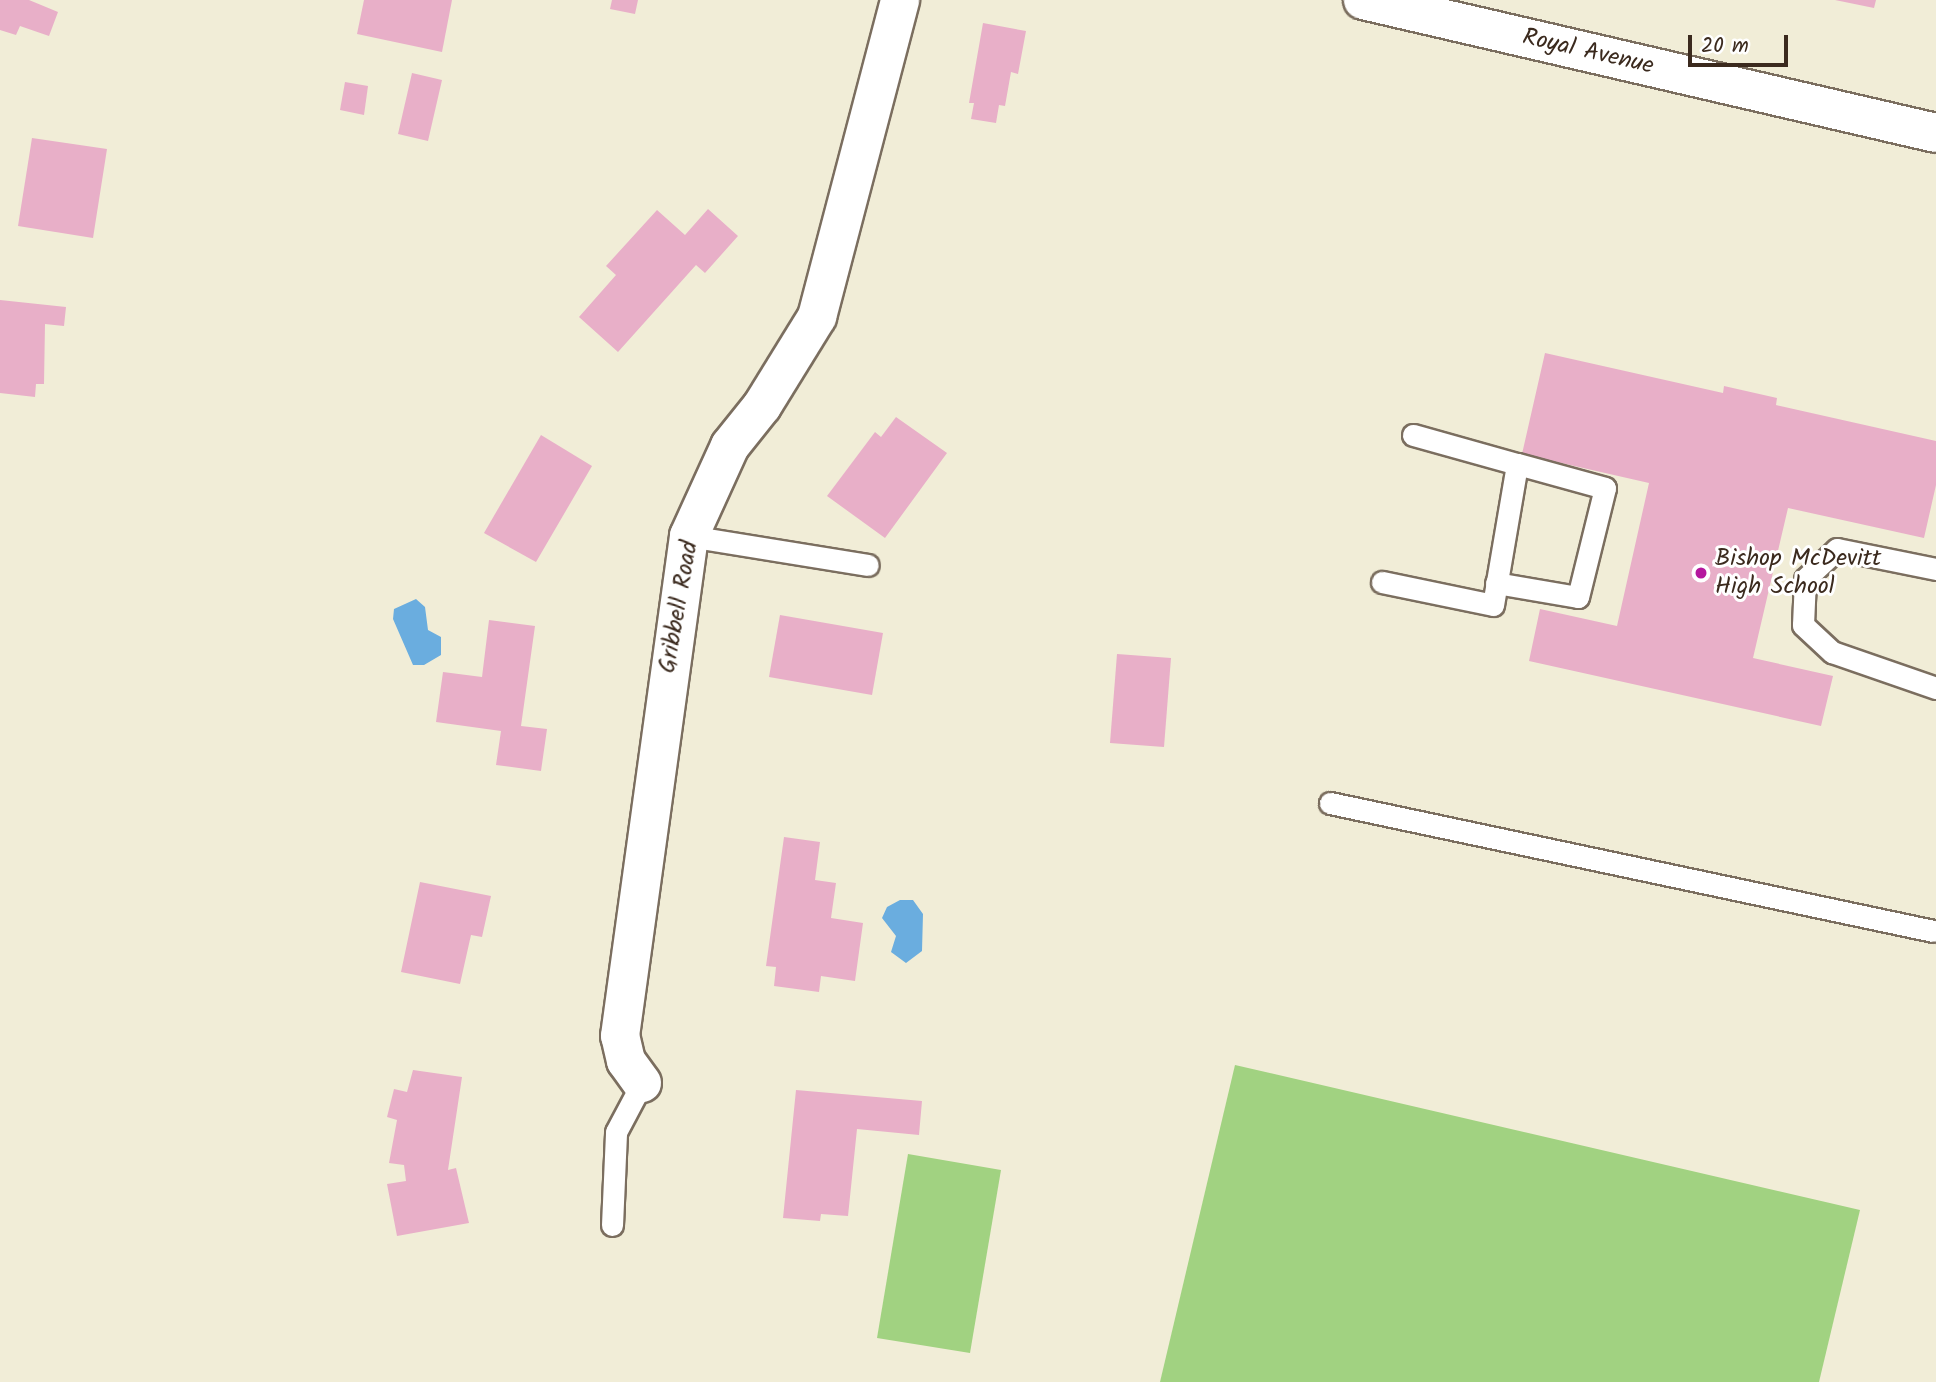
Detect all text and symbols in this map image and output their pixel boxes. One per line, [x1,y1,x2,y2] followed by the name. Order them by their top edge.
[1691,21,1791,65] scale bar
[1520,23,1656,81] street label: Royal Avenue
[1701,30,1749,63] text: 20 m
[653,539,705,675] street label: Gribbell Road
[1715,545,1881,601] place label: Bishop McDevitt High School
[1693,565,1709,581] marker: Bishop McDevitt High School

